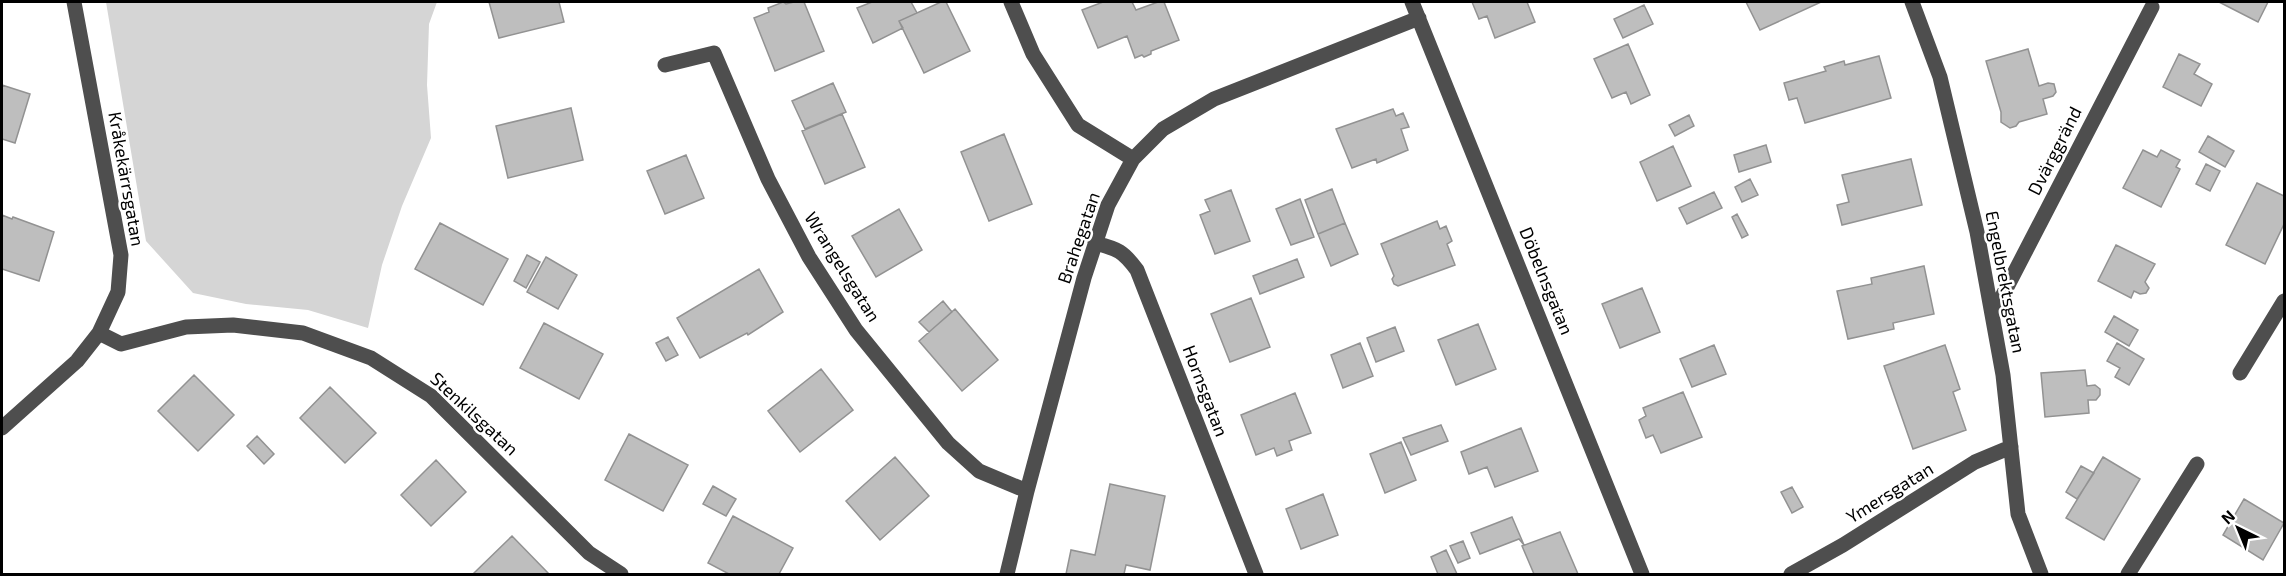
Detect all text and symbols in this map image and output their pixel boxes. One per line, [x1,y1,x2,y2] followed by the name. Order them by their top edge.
[2022,103,2086,198] street label: Dvärggränd
[104,110,150,248] street label: Kråkekärrsgatan
[1052,189,1104,286] street label: Brahegatan
[800,207,885,326] street label: Wrangelsgatan
[1981,209,2031,355] street label: Engelbrektsgatan
[1515,224,1578,338] street label: Döbelnsgatan
[1178,342,1233,439] street label: Hornsgatan
[426,367,523,460] street label: Stenkilsgatan
[1842,457,1937,527] street label: Ymersgatan
[2208,498,2268,558] north arrow
[2217,506,2238,528] text: N

